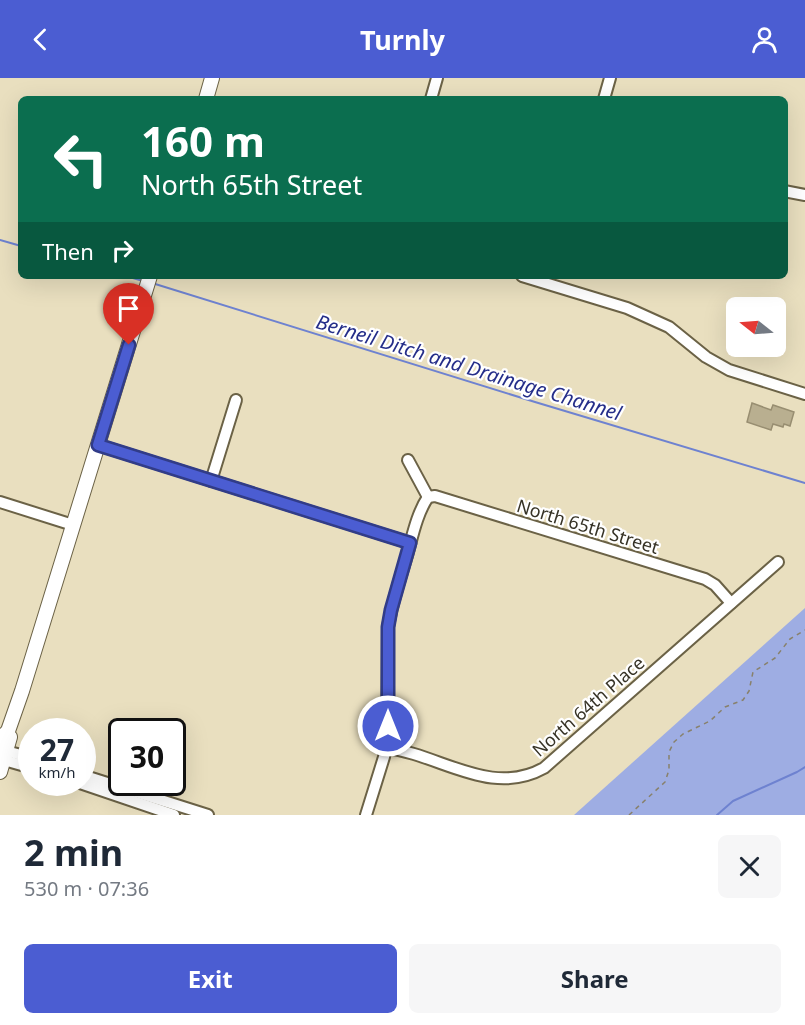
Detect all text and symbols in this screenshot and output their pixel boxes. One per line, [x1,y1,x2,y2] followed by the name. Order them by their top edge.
[360,21,445,58] text: Turnly
[24,23,57,56] icon: back
[748,23,781,56] icon: person
[141,112,265,169] text: 160 m
[42,120,120,198] icon: left
[141,166,362,203] text: North 65th Street
[106,234,139,267] icon: right
[42,236,94,266] text: Then
[103,283,154,345] pin
[112,292,145,325] icon: arrive
[726,297,786,357] north arrow
[726,297,786,357] map controls
[313,308,626,427] water label: Berneil Ditch and Drainage Channel
[514,493,662,559] street label: North 65th Street
[527,650,649,762] street label: North 64th Place
[356,694,420,758] position arrow
[108,718,186,796] speed limit sign: 30
[40,729,74,770] text: 27
[39,762,75,782] text: km/h
[24,828,123,877] text: 2 min
[718,835,781,898] button: close
[24,875,149,902] text: 530 m · 07:36
[24,944,397,1013] button: Exit
[409,944,781,1013] button: Share

